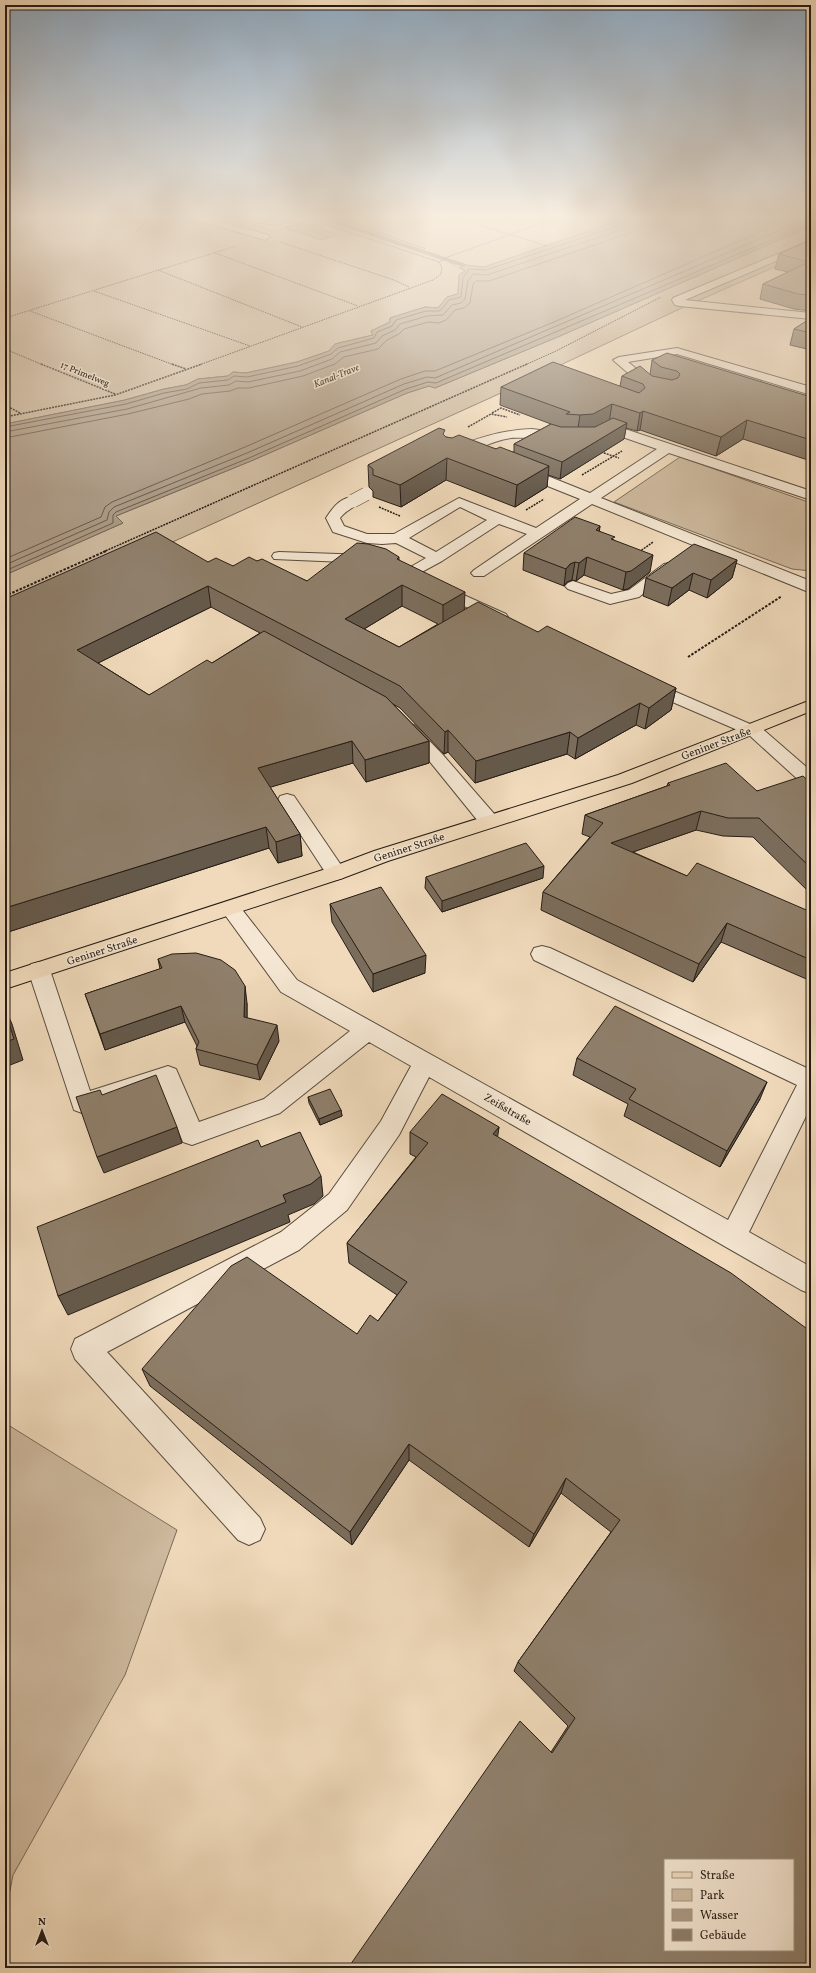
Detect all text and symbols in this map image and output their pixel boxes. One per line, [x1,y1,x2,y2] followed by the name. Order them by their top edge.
[58,359,112,390] street label: 17 Primelweg
[311,360,362,391] water label: Kanal-Trave
[680,724,754,765] street label: Geniner Straße
[372,830,447,867] street label: Geniner Straße
[65,933,140,970] street label: Geniner Straße
[481,1091,534,1130] street label: Zeißstraße
[664,1859,794,1951] legend
[700,1868,735,1884] text: Straße
[700,1888,725,1904] text: Park
[700,1908,738,1924] text: Wasser
[22,1911,62,1951] north arrow
[38,1915,46,1930] text: N
[700,1928,747,1944] text: Gebäude

